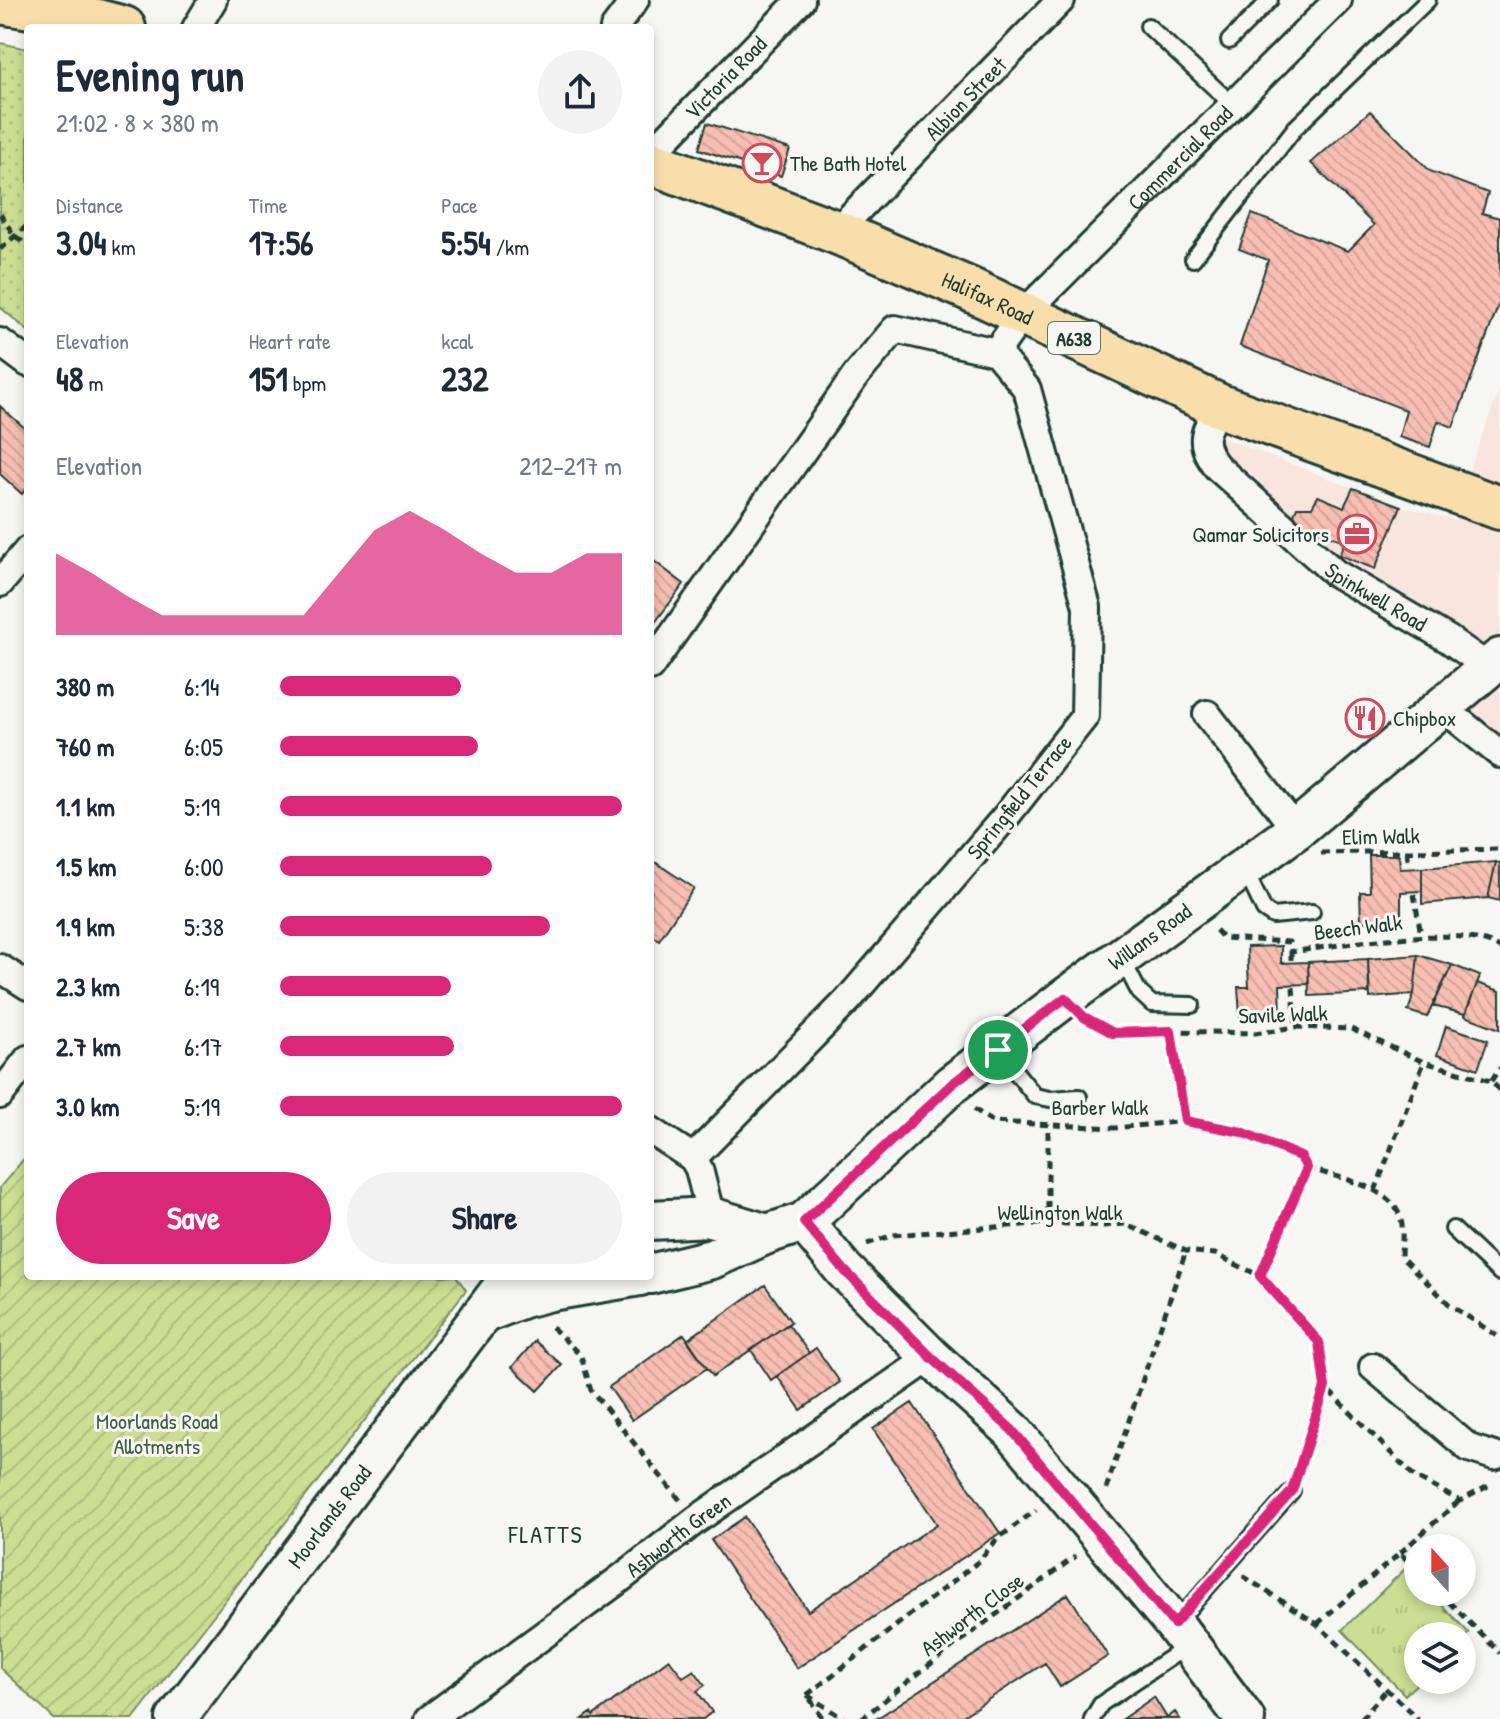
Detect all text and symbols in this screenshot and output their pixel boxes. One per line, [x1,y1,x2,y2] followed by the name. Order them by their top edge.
[678,29,773,126] street label: Victoria Road
[56,45,244,105] text: Evening run
[538,50,622,134] button: share
[918,50,1013,147] street label: Albion Street
[1121,98,1239,217] street label: Commercial Road
[56,105,219,140] text: 21:02 · 8 × 380 m
[741,142,783,184] bar icon: The Bath Hotel
[790,148,906,178] place label: The Bath Hotel
[56,190,123,220] text: Distance
[249,190,288,220] text: Time
[441,190,478,220] text: Pace
[56,220,107,266] text: 3.04
[249,220,314,266] text: 17:56
[441,220,491,266] text: 5:54
[107,232,136,262] text: km
[491,232,529,262] text: /km
[937,264,1038,332] street label: Halifax Road
[1048,322,1100,354] road number: A638
[56,326,129,356] text: Elevation
[249,326,331,356] text: Heart rate
[441,326,473,356] text: kcal
[56,356,83,402] text: 48
[249,356,288,402] text: 151
[441,356,488,402] text: 232
[83,368,104,398] text: m
[288,368,326,398] text: bpm
[56,448,142,483] text: Elevation
[519,448,622,483] text: 212–217 m
[1336,513,1378,555] office icon: Qamar Solicitors
[1192,519,1329,549] place label: Qamar Solicitors
[1318,556,1433,639] street label: Spinkwell Road
[56,669,114,704] text: 380 m
[184,669,220,704] text: 6:14
[1344,697,1386,739] restaurant icon: Chipbox
[1393,703,1456,733] place label: Chipbox
[960,728,1079,865] street label: Springfield Terrace
[56,729,115,764] text: 760 m
[184,729,223,764] text: 6:05
[56,789,115,824] text: 1.1 km
[184,789,220,824] text: 5:19
[1342,820,1420,852] street label: Elim Walk
[56,849,116,884] text: 1.5 km
[184,849,224,884] text: 6:00
[1102,896,1198,977] street label: Willans Road
[1312,907,1404,947] street label: Beech Walk
[56,909,115,944] text: 1.9 km
[184,909,224,944] text: 5:38
[56,969,120,1004] text: 2.3 km
[184,969,219,1004] text: 6:19
[1238,997,1328,1031] street label: Savile Walk
[964,1016,1032,1084] pin
[976,1028,1020,1072] icon: arrive
[56,1029,121,1064] text: 2.7 km
[184,1029,223,1064] text: 6:17
[56,1089,119,1124] text: 3.0 km
[184,1089,220,1124] text: 5:19
[1052,1092,1148,1122] street label: Barber Walk
[56,1172,331,1264] button: Save
[347,1172,622,1264] button: Share
[997,1197,1123,1227] street label: Wellington Walk
[96,1406,218,1461] park label: Moorlands Road Allotments
[280,1458,378,1574] street label: Moorlands Road
[619,1485,737,1584] street label: Ashworth Green
[507,1518,584,1550] district label: FLATTS
[1404,1534,1476,1606] north arrow
[1404,1534,1476,1694] map controls
[914,1565,1030,1663] street label: Ashworth Close
[1404,1622,1476,1694] button: layers

